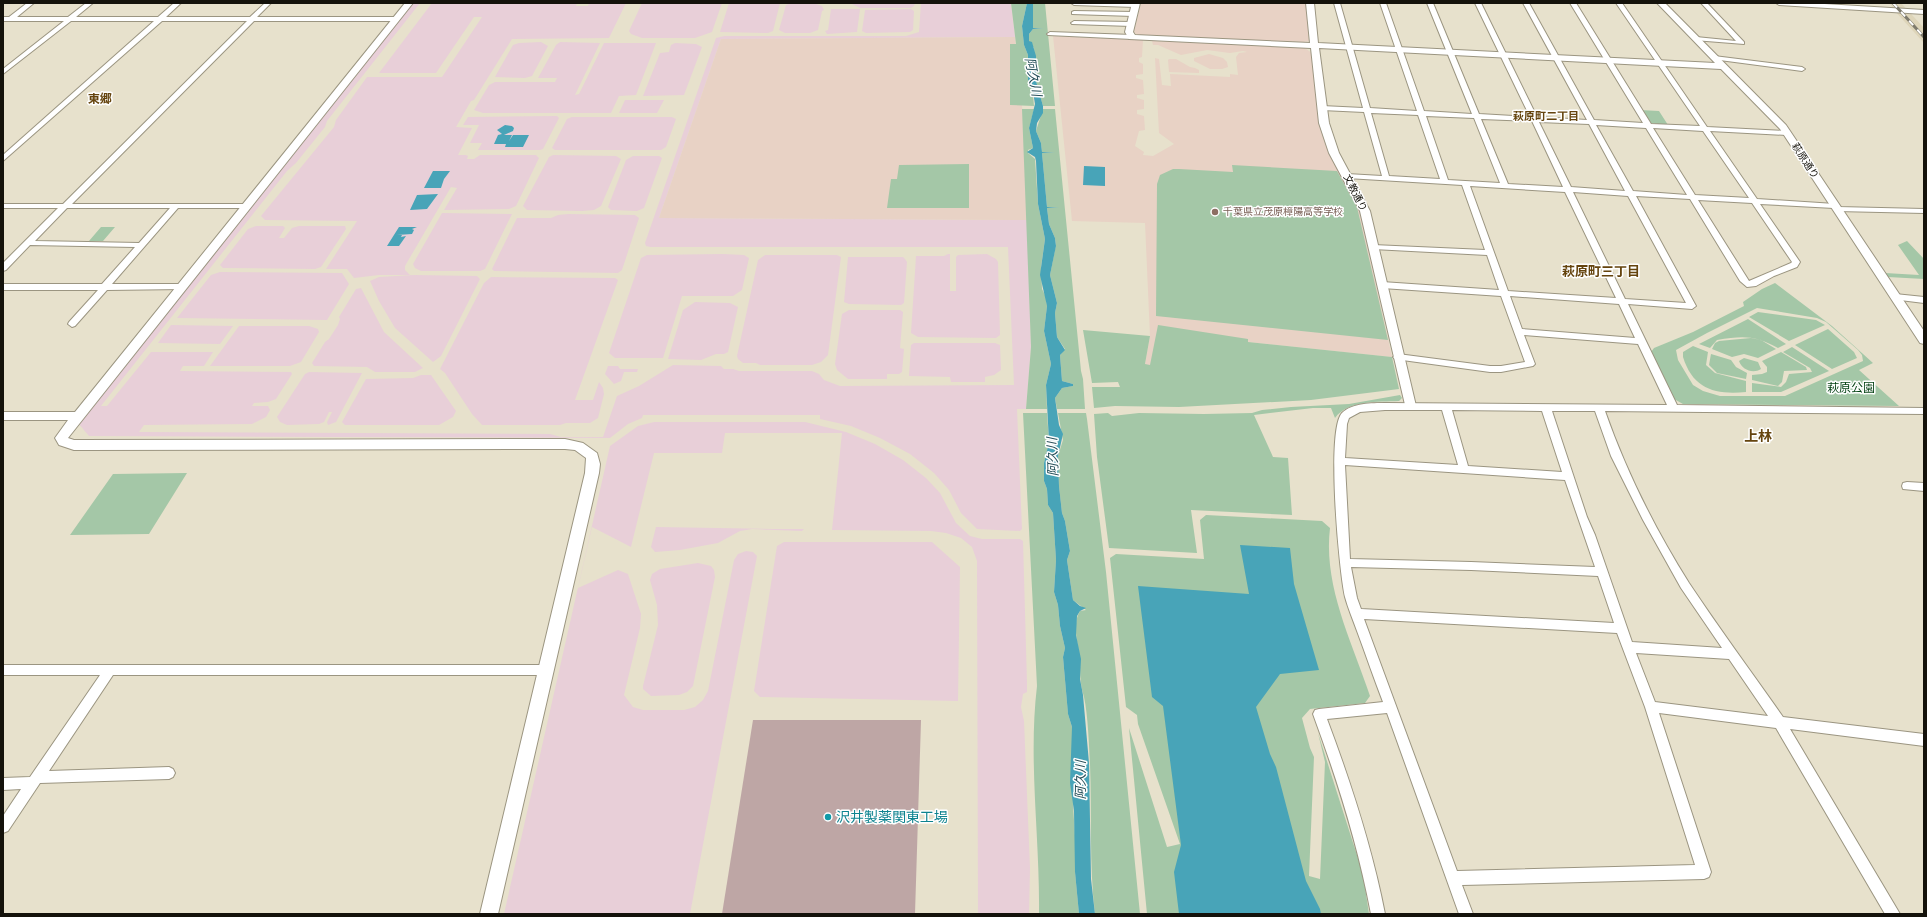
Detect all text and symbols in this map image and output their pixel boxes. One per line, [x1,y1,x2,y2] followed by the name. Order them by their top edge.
[1020,56,1046,100] water label: 阿久川
[88,91,112,107] district label: 東郷
[1513,109,1579,124] district label: 萩原町二丁目
[1788,140,1822,182] street label: 萩原通り
[1340,172,1370,214] street label: 文教通り
[1223,205,1343,219] place label: 千葉県立茂原樟陽高等学校
[1210,207,1220,217] marker: 千葉県立茂原樟陽高等学校
[1562,263,1640,281] district label: 萩原町三丁目
[1827,380,1875,396] park label: 萩原公園
[1744,427,1772,446] district label: 上林
[1043,435,1063,477] water label: 阿久川
[1072,759,1090,800] water label: 阿久川
[836,808,948,827] place label: 沢井製薬関東工場
[823,812,833,822] marker: 沢井製薬関東工場

